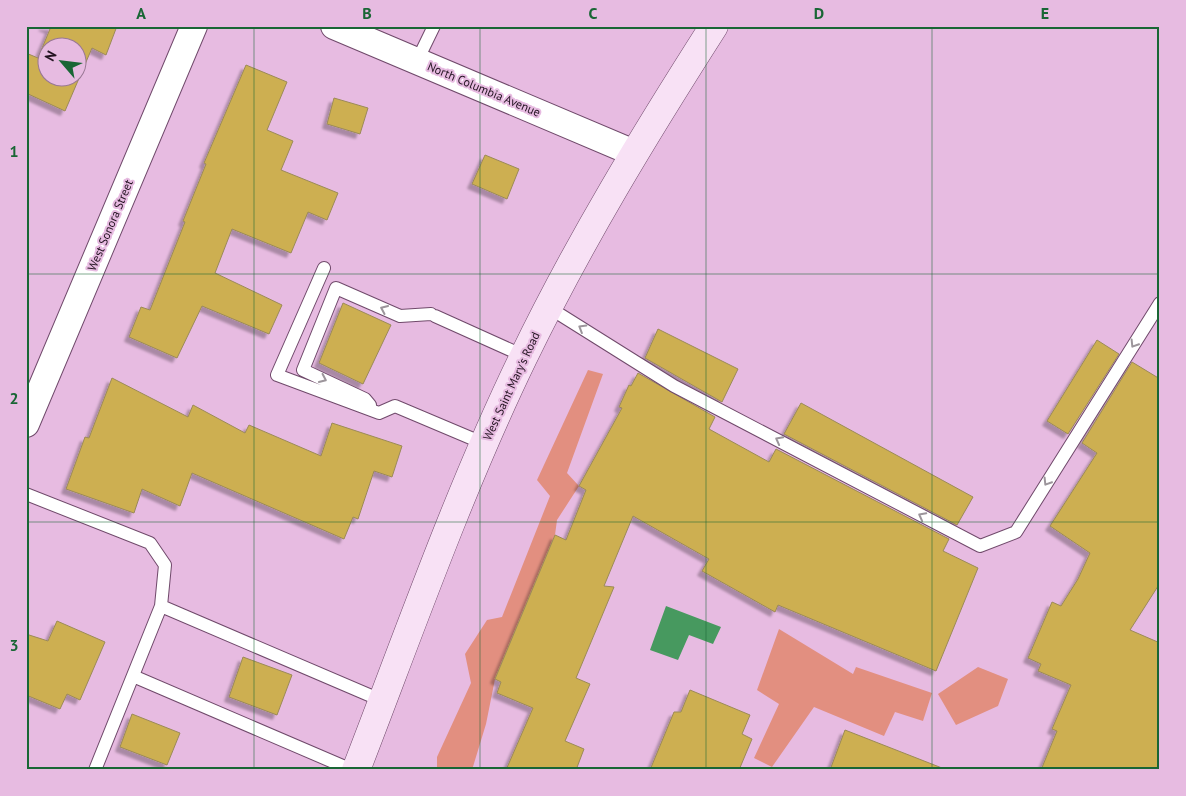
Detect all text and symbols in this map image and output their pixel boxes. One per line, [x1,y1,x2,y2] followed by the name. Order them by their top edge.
[136,3,146,23] text: A
[362,3,372,23] text: B
[589,3,598,23] text: C
[814,3,824,23] text: D
[1041,3,1049,23] text: E
[38,38,88,88] north arrow
[40,48,61,64] text: N
[425,58,543,120] street label: North Columbia Avenue
[9,141,19,161] text: 1
[84,177,136,273] street label: West Sonora Street
[380,305,389,316] one-way arrow
[578,325,587,335] one-way arrow
[479,329,543,443] street label: West Saint Mary's Road
[1130,339,1140,348] one-way arrow
[318,373,327,383] one-way arrow
[9,388,19,408] text: 2
[775,436,784,446] one-way arrow
[1044,476,1053,486] one-way arrow
[919,512,928,522] one-way arrow
[9,635,19,655] text: 3

